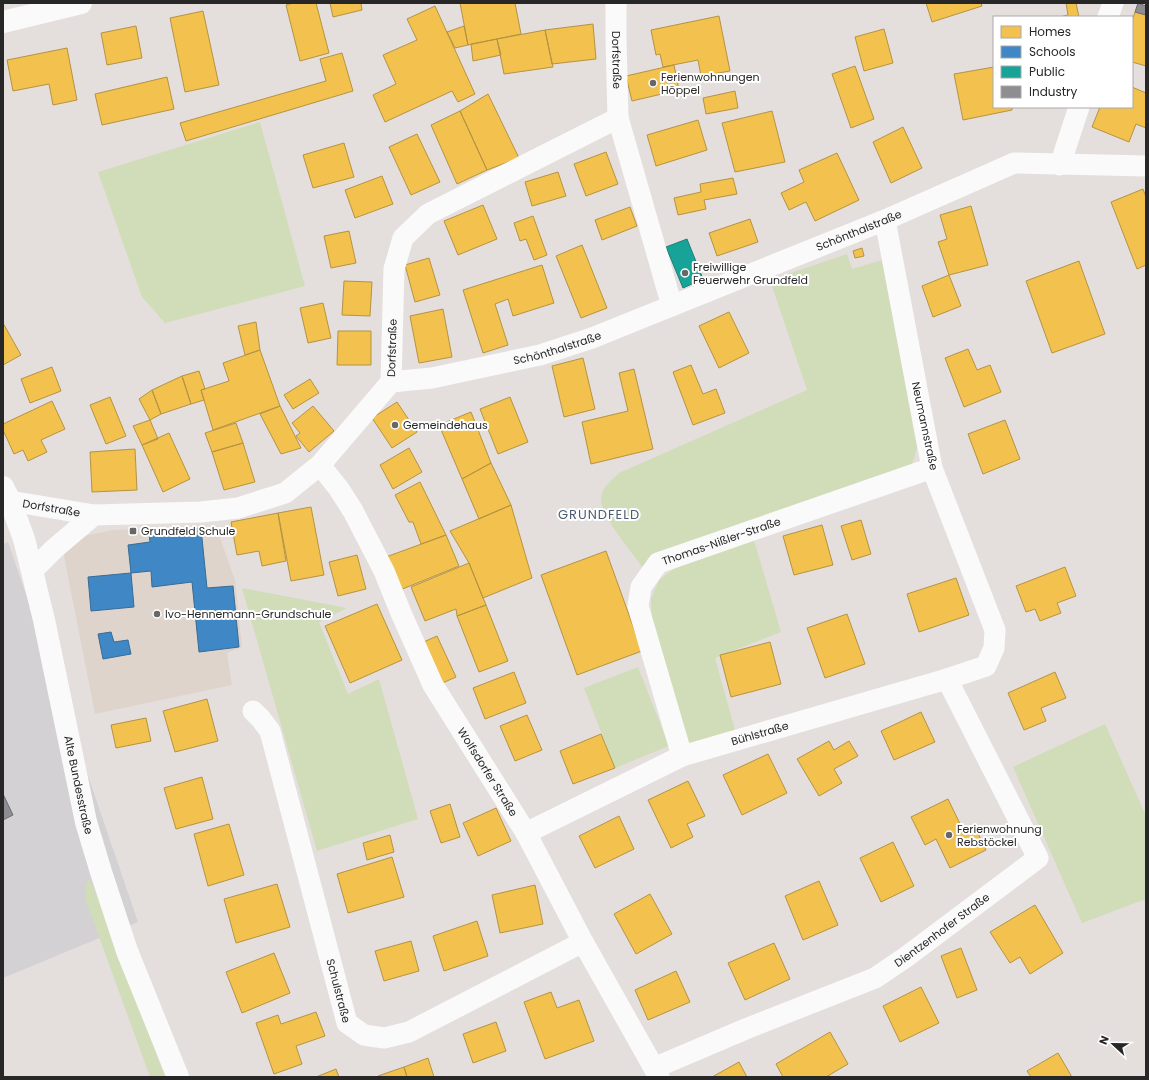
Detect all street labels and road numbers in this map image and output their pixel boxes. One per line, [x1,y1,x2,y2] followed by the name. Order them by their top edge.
[608,31,625,89] street label: Dorfstraße
[814,206,904,255] street label: Schönthalstraße
[383,318,401,377] street label: Dorfstraße
[512,327,604,368] street label: Schönthalstraße
[908,380,942,472] street label: Neumannstraße
[21,495,82,521] street label: Dorfstraße
[660,513,783,569] street label: Thomas-Nißler-Straße
[729,717,791,749] street label: Bühlstraße
[454,724,522,820] street label: Wolfsdorfer Straße
[60,734,97,836] street label: Alte Bundesstraße
[891,889,993,971] street label: Dientzenhofer Straße
[322,957,355,1025] street label: Schulstraße

